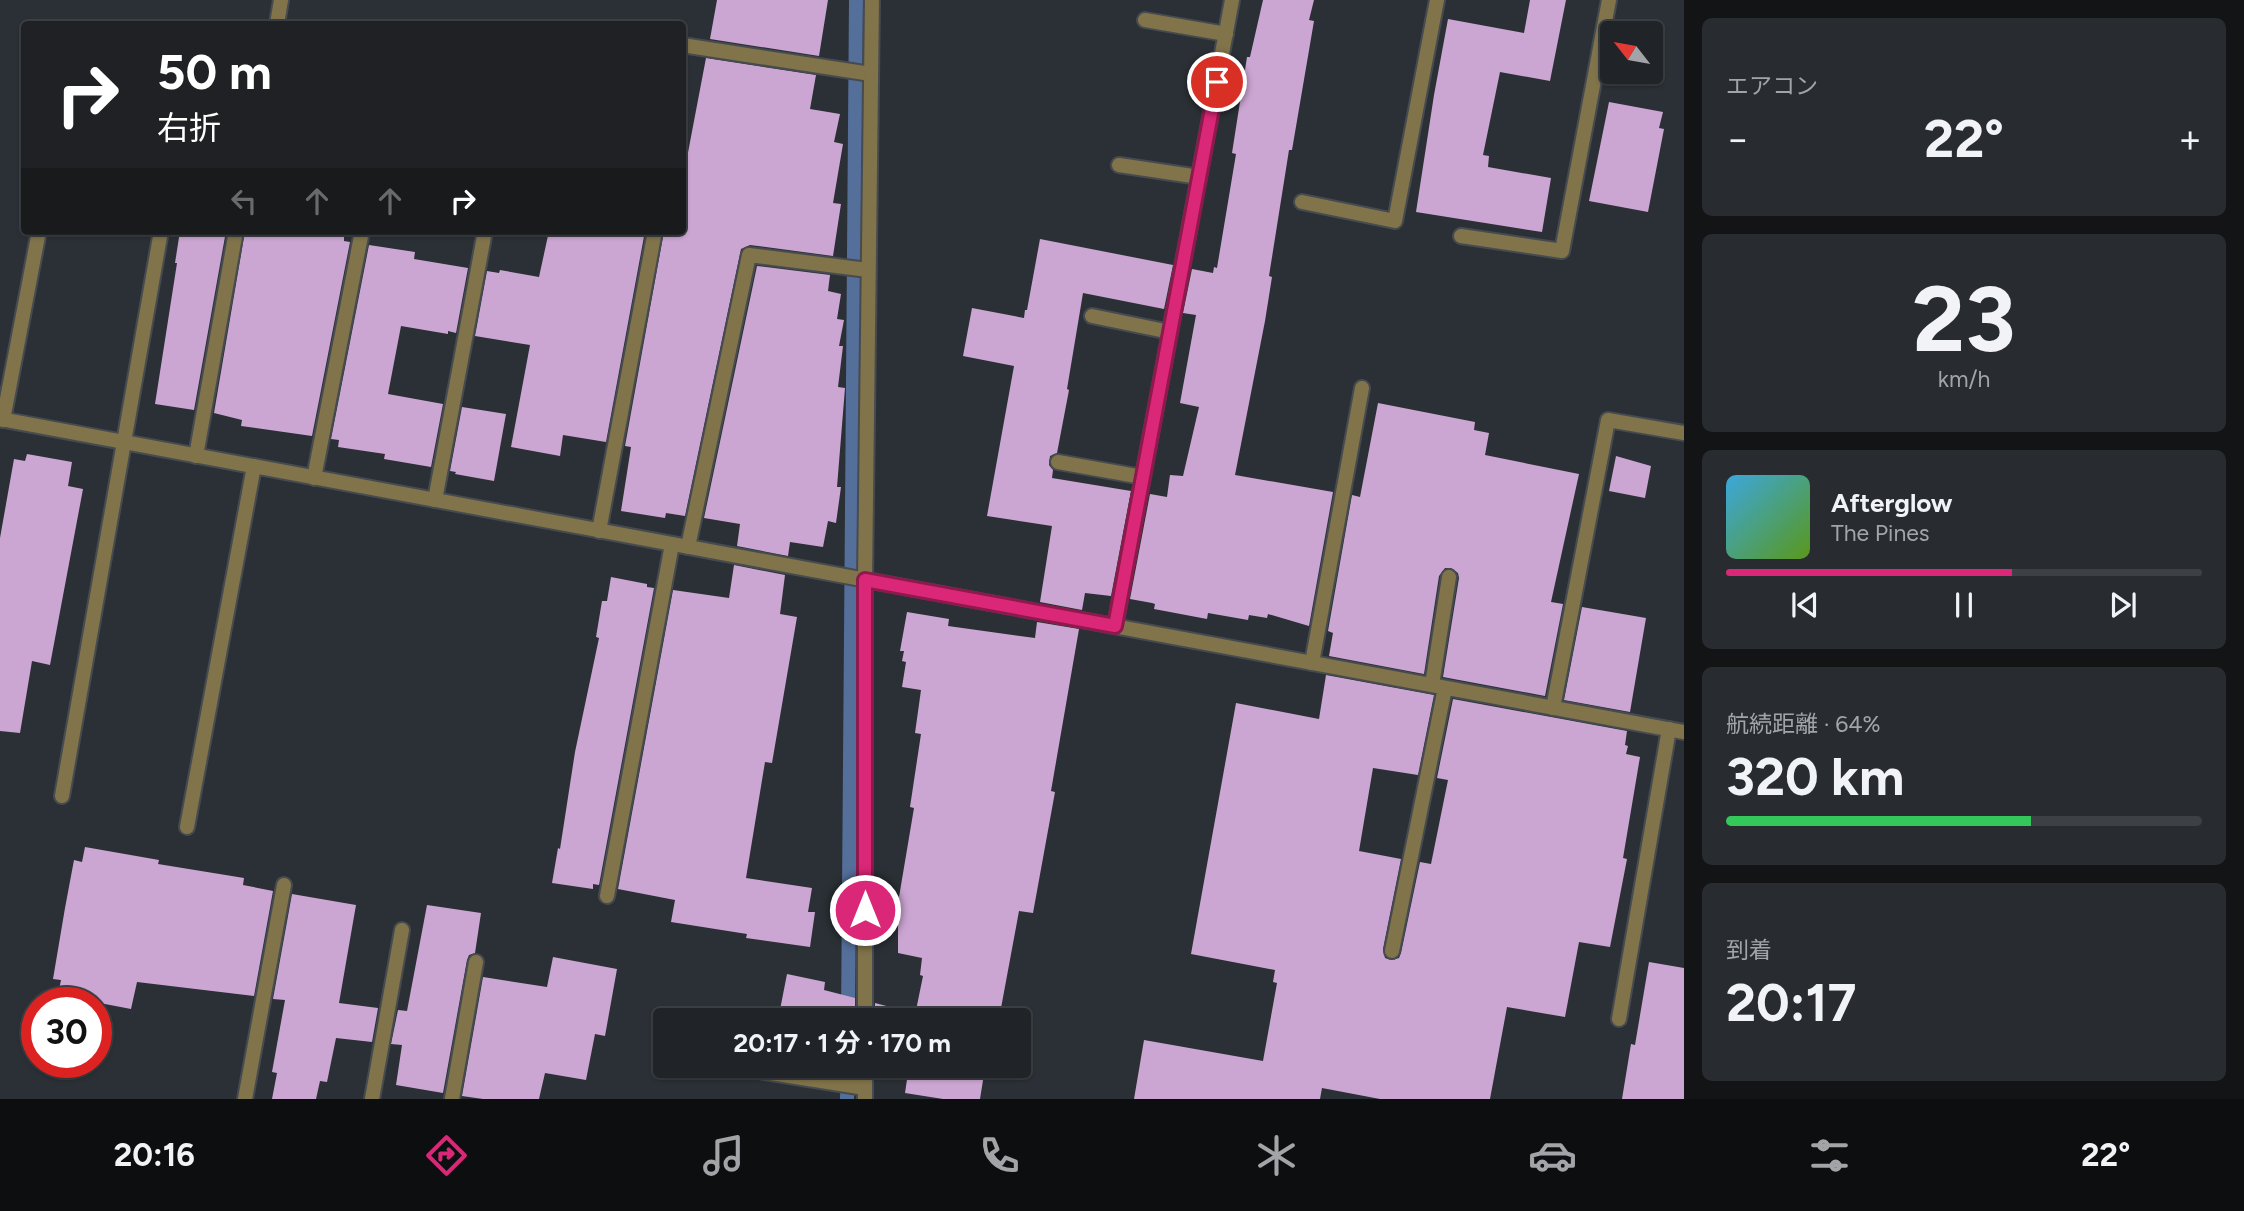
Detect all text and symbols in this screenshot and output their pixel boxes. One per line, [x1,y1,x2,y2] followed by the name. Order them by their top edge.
[1600,21,1662,84] north arrow
[1600,21,1663,84] map controls
[157,42,272,101] text: 50 m
[42,49,133,140] icon: right
[1187,52,1247,112] pin
[1198,63,1236,101] icon: arrive
[1726,72,1818,100] text: エアコン
[1924,108,2004,170] text: 22°
[157,109,221,147] text: 右折
[1726,116,1750,162] text: −
[2178,116,2202,162] text: +
[225,182,263,220] icon: left
[298,182,336,220] icon: ahead
[371,182,409,220] icon: ahead
[444,182,482,220] icon: right
[1912,265,2016,374] text: 23
[1938,365,1990,393] text: km/h
[1831,487,1953,519] text: Afterglow
[1831,519,1930,547] text: The Pines
[1786,586,1824,624] icon: previous
[1945,586,1983,624] icon: pause
[2104,586,2142,624] icon: next
[1726,710,1881,738] text: 航続距離 · 64%
[1726,746,1904,808] text: 320 km
[828,873,902,947] position arrow
[1726,936,1772,964] text: 到着
[1726,972,1856,1034] text: 20:17
[21,987,112,1078] speed limit sign: 30
[733,1027,951,1059] text: 20:17 · 1 分 · 170 m
[422,1131,471,1180] icon: directions
[699,1131,748,1180] icon: music
[975,1131,1024,1180] icon: phone
[1252,1131,1301,1180] icon: climate
[1528,1131,1577,1180] icon: car
[1805,1131,1854,1180] icon: filters
[114,1136,195,1174] text: 20:16
[2081,1136,2130,1174] text: 22°

